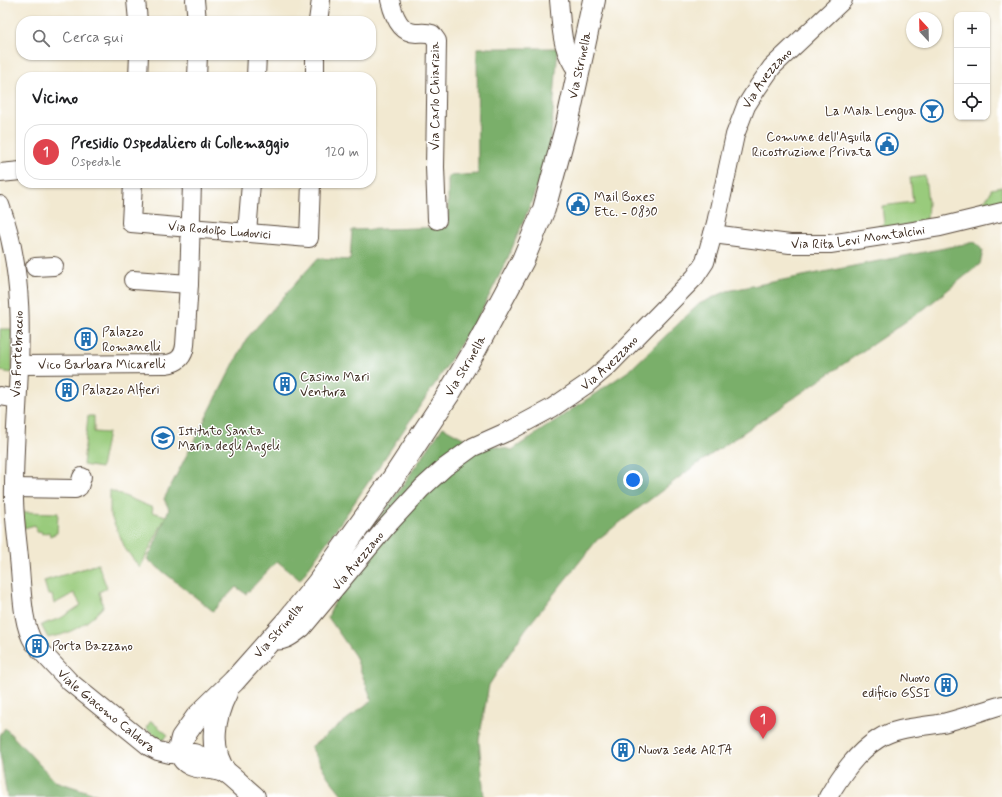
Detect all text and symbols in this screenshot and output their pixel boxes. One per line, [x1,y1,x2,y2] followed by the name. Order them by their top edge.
[906,12,942,48] north arrow
[954,12,990,120] map controls
[954,12,990,48] button: +
[16,16,376,60] search box
[30,27,52,49] icon: search
[62,28,123,48] text: Cerca qui
[564,30,595,100] street label: Via Strinella
[427,42,444,150] street label: Via Carlo Chiarizia
[738,44,796,112] street label: Via Avezzano
[954,48,990,84] button: −
[954,84,990,120] button: locate
[32,87,78,109] text: Vicino
[919,98,945,124] bar icon: La Mala Lengua
[825,103,916,121] place label: La Mala Lengua
[752,129,872,161] place label: Comune dell'Aquila Ricostruzione Privata
[874,131,900,157] public building icon: Comune dell'Aquila Ricostruzione Privata
[71,134,289,154] text: Presidio Ospedaliero di Collemaggio
[43,144,49,161] text: 1
[325,144,359,161] text: 120 m
[71,154,121,171] text: Ospedale
[594,189,658,221] place label: Mail Boxes Etc. - 0830
[565,191,591,217] public building icon: Mail Boxes Etc. - 0830
[167,218,272,243] street label: Via Rodolfo Ludovici
[791,221,926,253] street label: Via Rita Levi Montalcini
[8,310,28,398] street label: Via Fortebraccio
[102,324,161,356] place label: Palazzo Romanelli
[73,326,99,352] building icon: Palazzo Romanelli
[441,332,490,400] street label: Via Strinella
[577,332,642,394] street label: Via Avezzano
[38,355,166,373] street label: Vico Barbara Micarelli
[300,369,370,401] place label: Casino Mari Ventura
[272,371,298,397] building icon: Casino Mari Ventura
[54,377,80,403] building icon: Palazzo Alfieri
[82,382,160,399] place label: Palazzo Alfieri
[178,423,280,457] place label: Istituto Santa Maria degli Angeli
[150,425,176,451] school or university icon: Istituto Santa Maria degli Angeli
[623,470,643,490] your location
[328,527,388,594] street label: Via Avezzano
[250,599,308,662] street label: Via Strinella
[24,633,50,659] building icon: Porta Bazzano
[52,638,133,655] place label: Porta Bazzano
[53,665,158,757] street label: Viale Giacomo Caldora
[862,670,930,702] place label: Nuovo edificio GSSI
[933,672,959,698] building icon: Nuovo edificio GSSI
[750,706,776,739] pin: 1
[610,737,636,763] building icon: Nuova sede ARTA
[638,742,733,759] place label: Nuova sede ARTA

